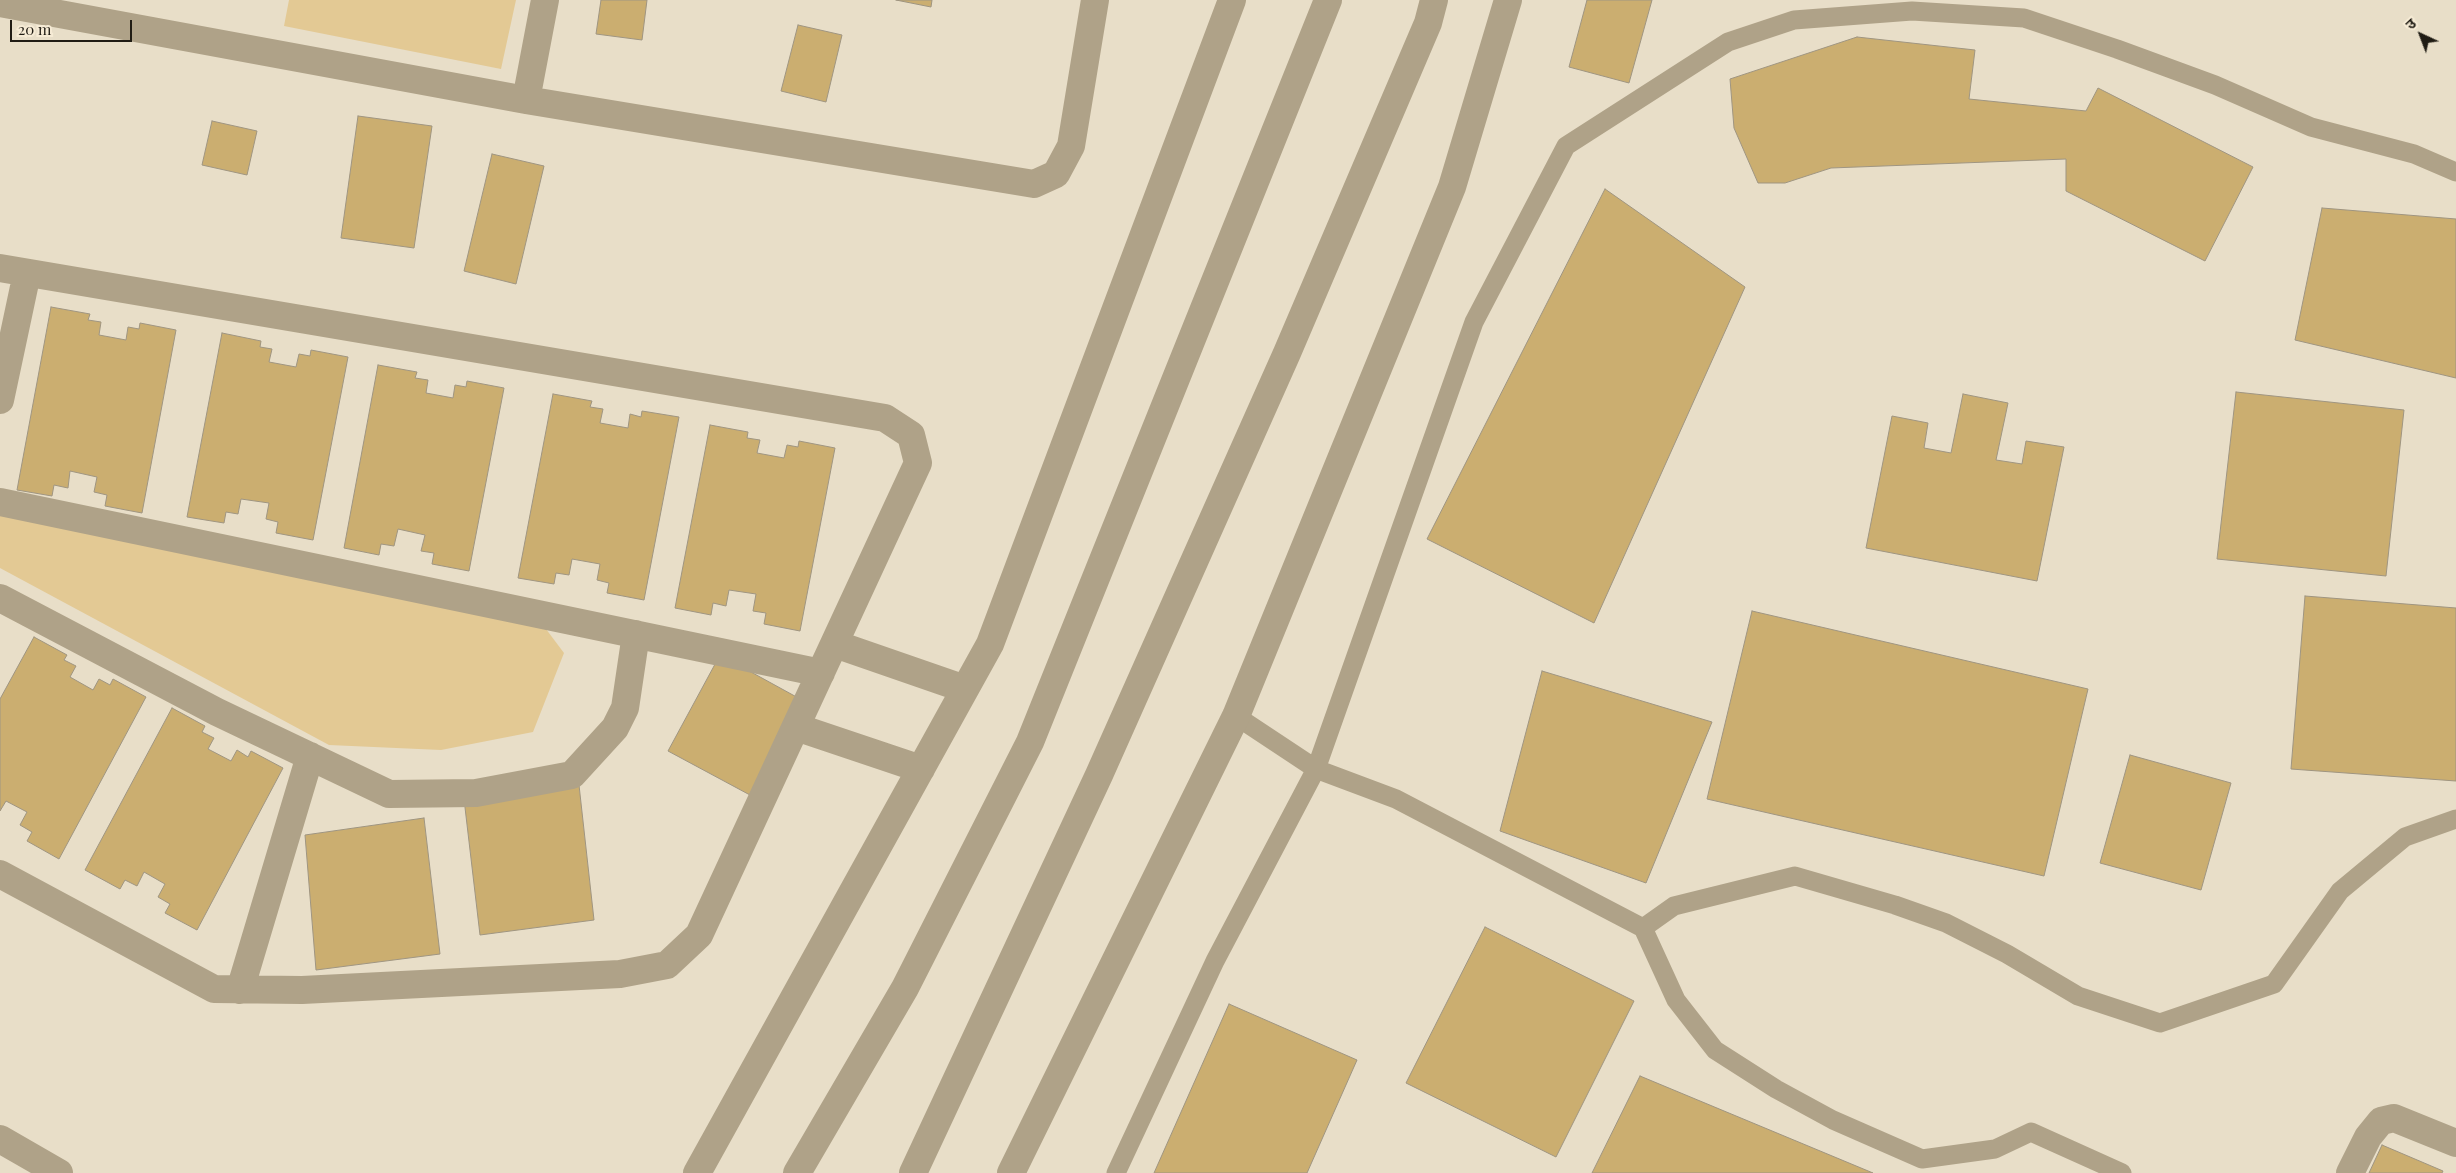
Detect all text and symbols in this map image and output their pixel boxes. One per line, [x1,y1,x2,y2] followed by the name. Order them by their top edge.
[12,10,135,42] scale bar
[2396,10,2446,60] north arrow
[2401,14,2420,33] text: उ
[18,19,51,39] text: 20 m

